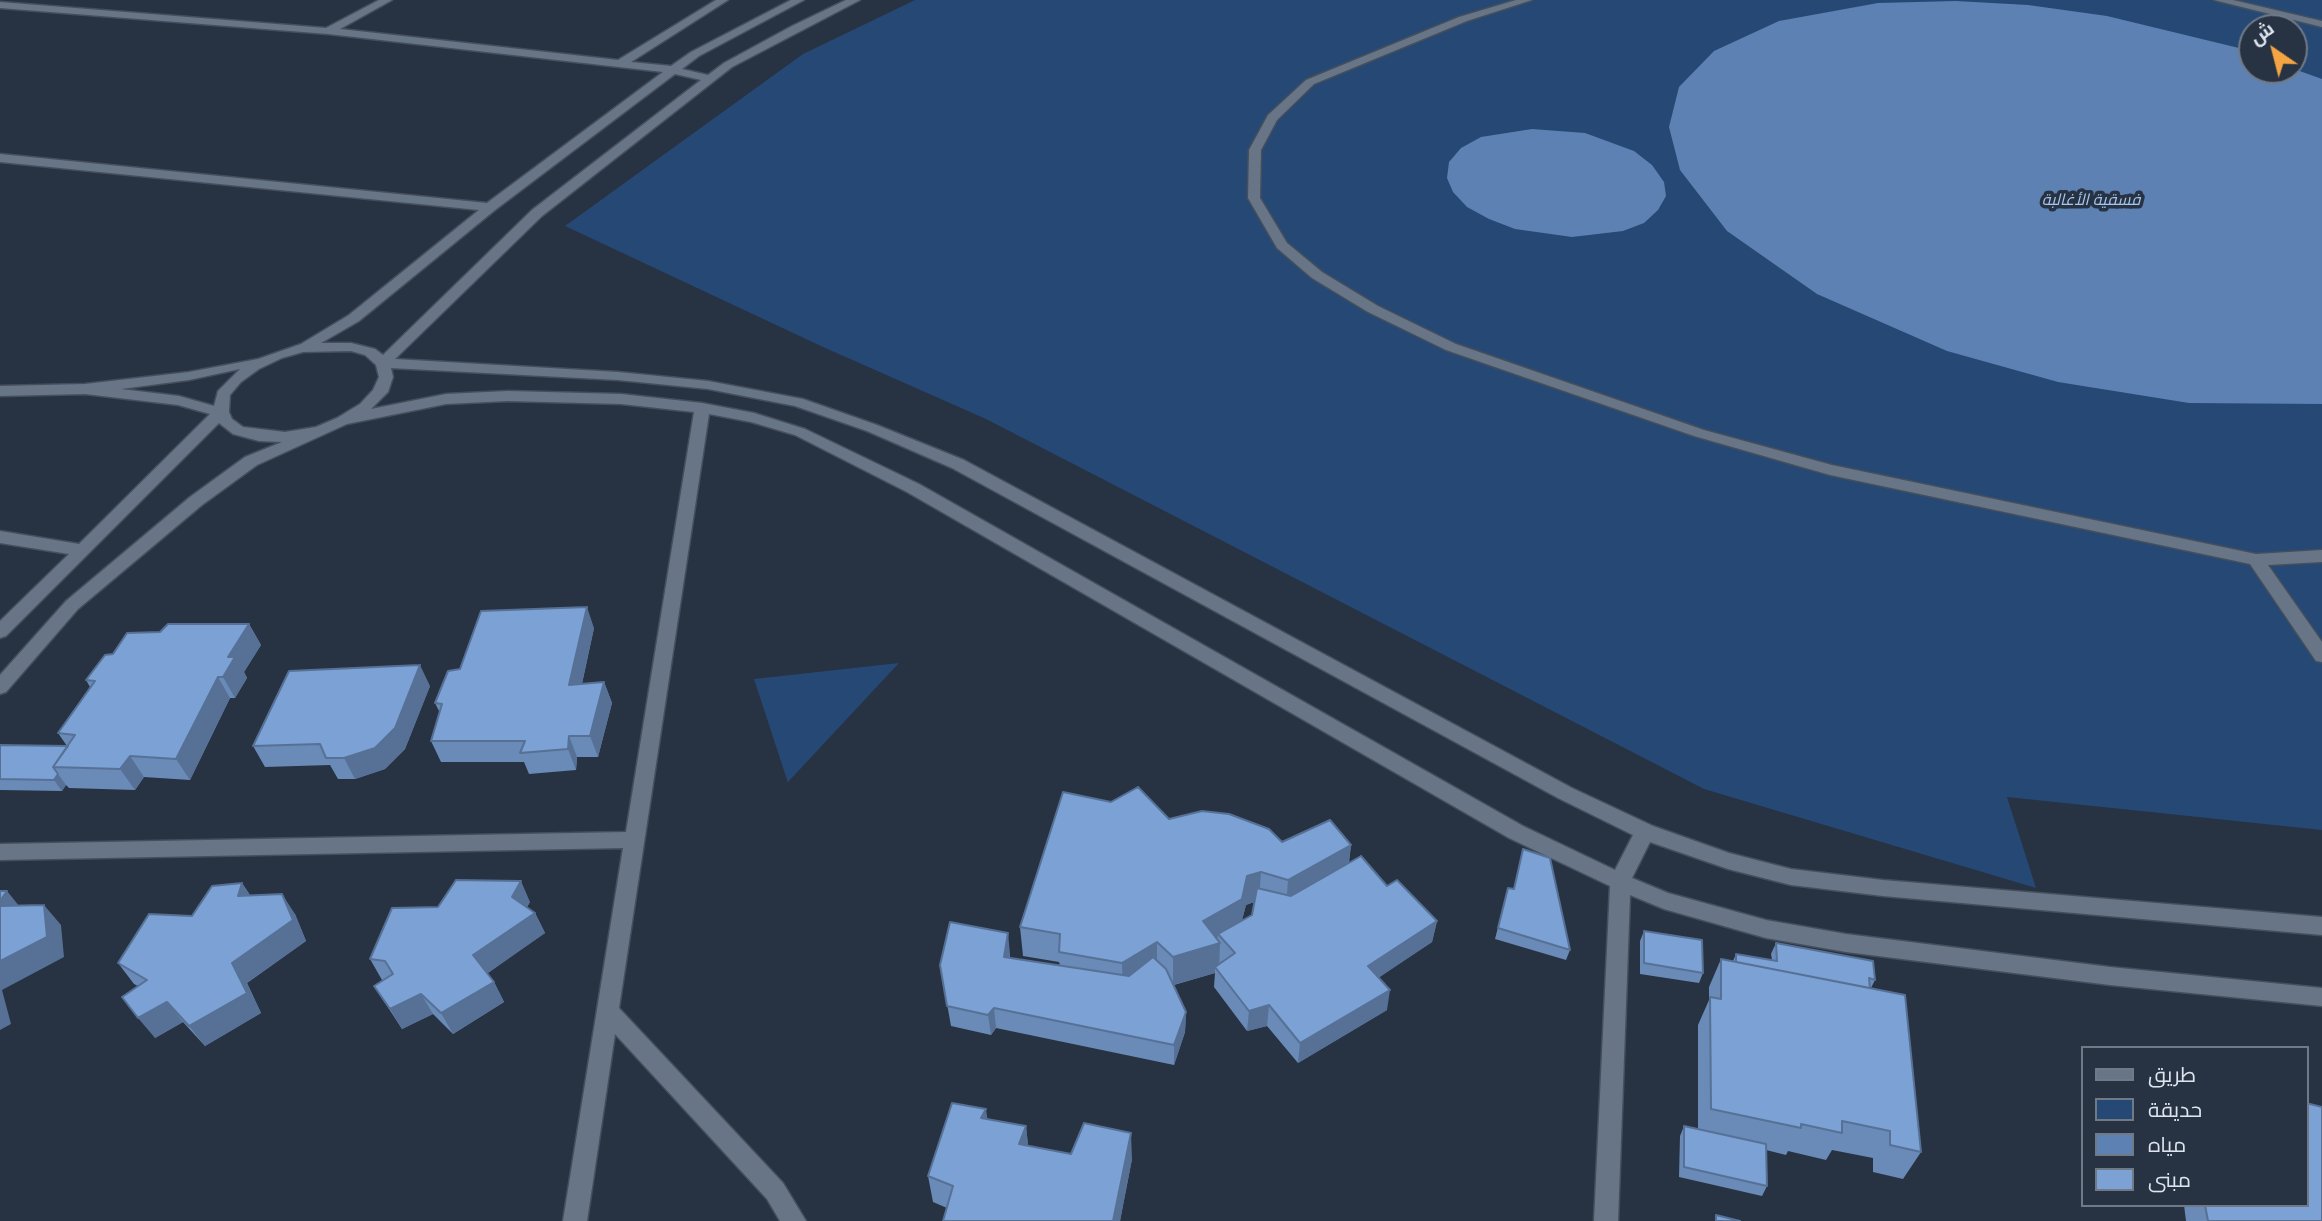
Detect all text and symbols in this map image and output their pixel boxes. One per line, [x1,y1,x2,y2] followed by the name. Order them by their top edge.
[2238,14,2308,84] north arrow
[2245,17,2278,49] text: ش
[2042,191,2140,211] water label: فسقية الأغالبة
[2080,1046,2308,1207] legend
[2148,1063,2196,1087] text: طريق
[2148,1098,2202,1122] text: حديقة
[2148,1133,2186,1157] text: مياه
[2148,1168,2191,1192] text: مبنى

